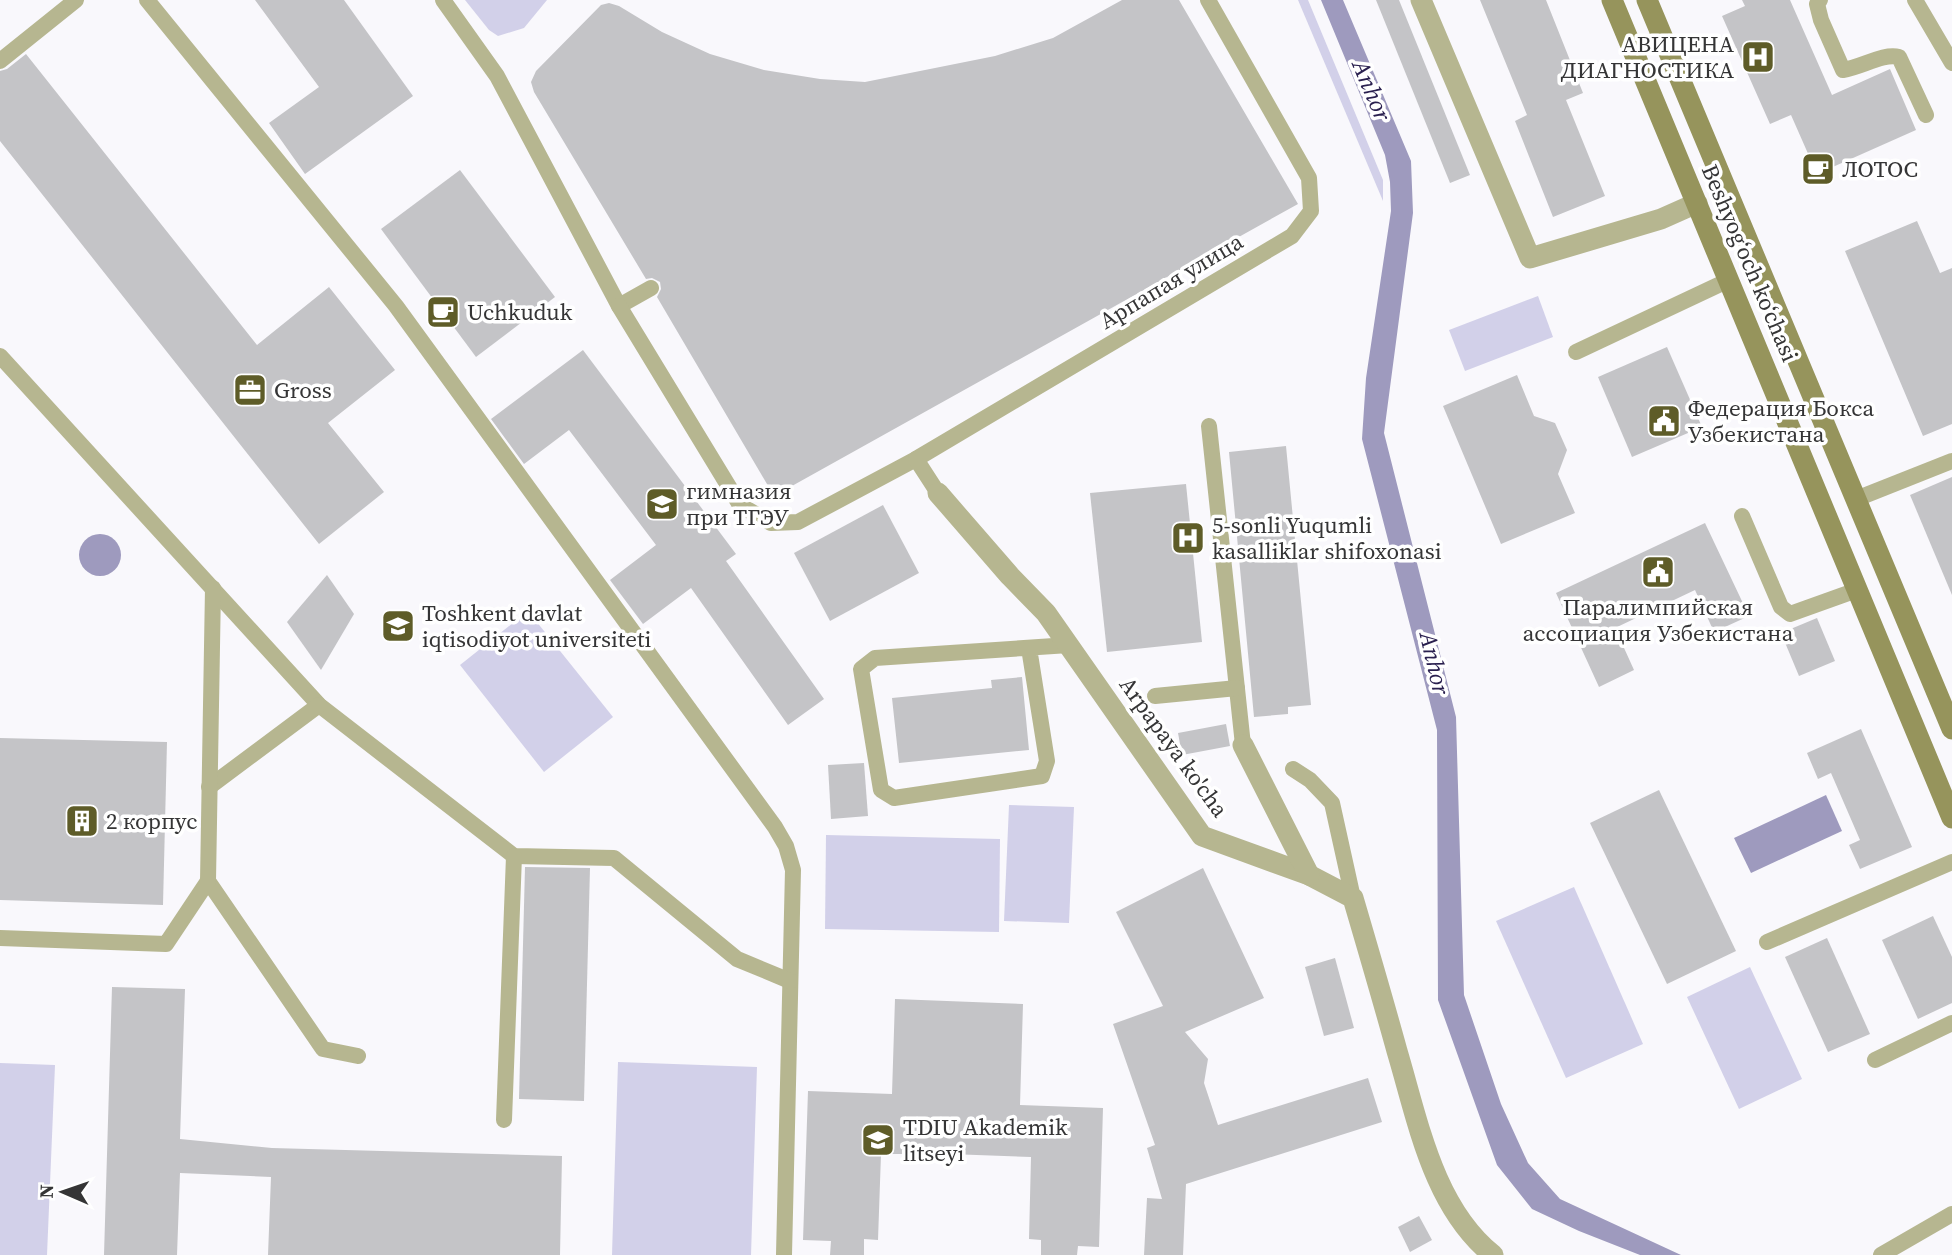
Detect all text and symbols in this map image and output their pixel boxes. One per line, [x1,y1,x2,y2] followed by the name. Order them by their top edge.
[1561,28,1735,86] place label: АВИЦЕНА ДИАГНОСТИКА
[1739,38,1777,76] hospital icon: АВИЦЕНА ДИАГНОСТИКА
[1344,52,1400,127] water label: Anhor
[1799,150,1837,188] cafe icon: ЛОТОС
[1842,153,1918,185] place label: ЛОТОС
[1694,159,1806,367] street label: Beshyogʻoch koʻchasi
[1093,225,1249,337] street label: Арпапая улица
[424,293,462,331] cafe icon: Uchkuduk
[467,296,573,328] place label: Uchkuduk
[231,371,269,409] office icon: Gross
[274,374,332,406] place label: Gross
[1688,392,1874,450] place label: Федерация Бокса Узбекистана
[1645,402,1683,440] public building icon: Федерация Бокса Узбекистана
[686,475,791,533] place label: гимназия при ТГЭУ
[643,485,681,523] school or university icon: гимназия при ТГЭУ
[1212,509,1442,567] place label: 5-sonli Yuqumli kasalliklar shifoxonasi
[1169,519,1207,557] hospital icon: 5-sonli Yuqumli kasalliklar shifoxonasi
[1639,553,1677,591] public building icon: Паралимпийская ассоциация Узбекистана
[1523,591,1794,649] place label: Паралимпийская ассоциация Узбекистана
[422,597,651,655] place label: Toshkent davlat iqtisodiyot universiteti
[379,607,417,645] school or university icon: Toshkent davlat iqtisodiyot universiteti
[1411,626,1459,699] water label: Anhor
[1112,670,1236,824] street label: Arpapaya ko'cha
[63,802,101,840] building icon: 2 корпус
[106,805,197,837] place label: 2 корпус
[903,1111,1068,1169] place label: TDIU Akademik litseyi
[859,1121,897,1159] school or university icon: TDIU Akademik litseyi
[28,1157,98,1227] north arrow
[33,1184,59,1199] text: N

